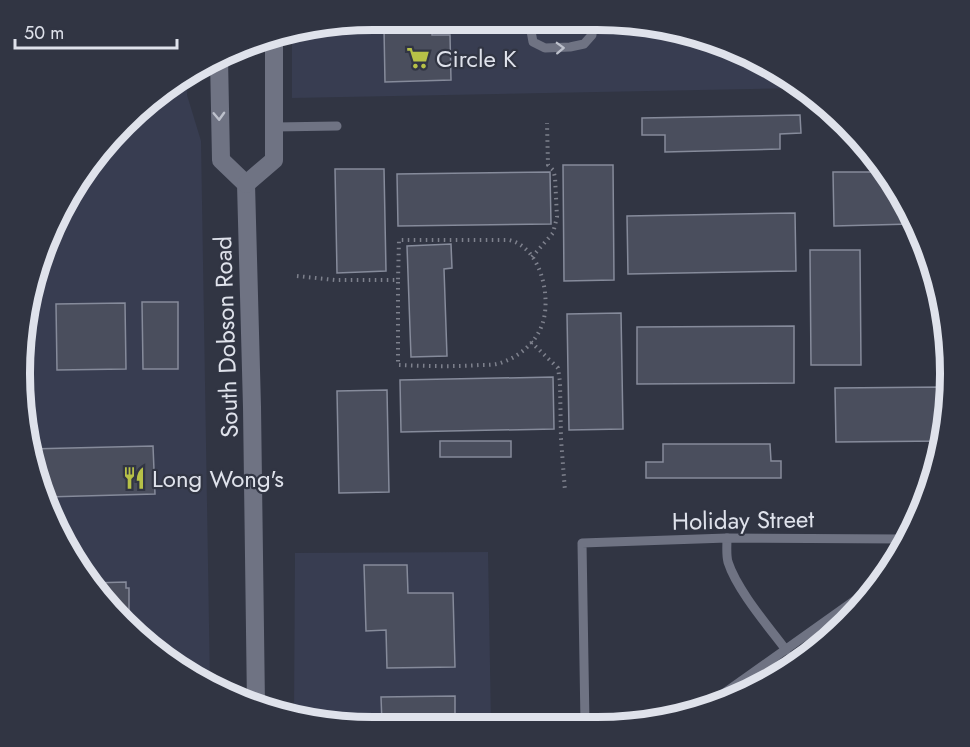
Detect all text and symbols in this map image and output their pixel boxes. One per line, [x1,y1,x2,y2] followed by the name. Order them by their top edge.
[15,12,177,50] scale bar
[24,20,64,46] text: 50 m
[436,41,517,76] place label: Circle K
[555,41,564,54] one-way arrow
[405,45,431,71] supermarket icon: Circle K
[213,112,226,121] one-way arrow
[205,236,247,438] street label: South Dobson Road
[152,461,284,496] place label: Long Wong's
[121,465,147,491] restaurant icon: Long Wong's
[672,501,815,539] street label: Holiday Street

